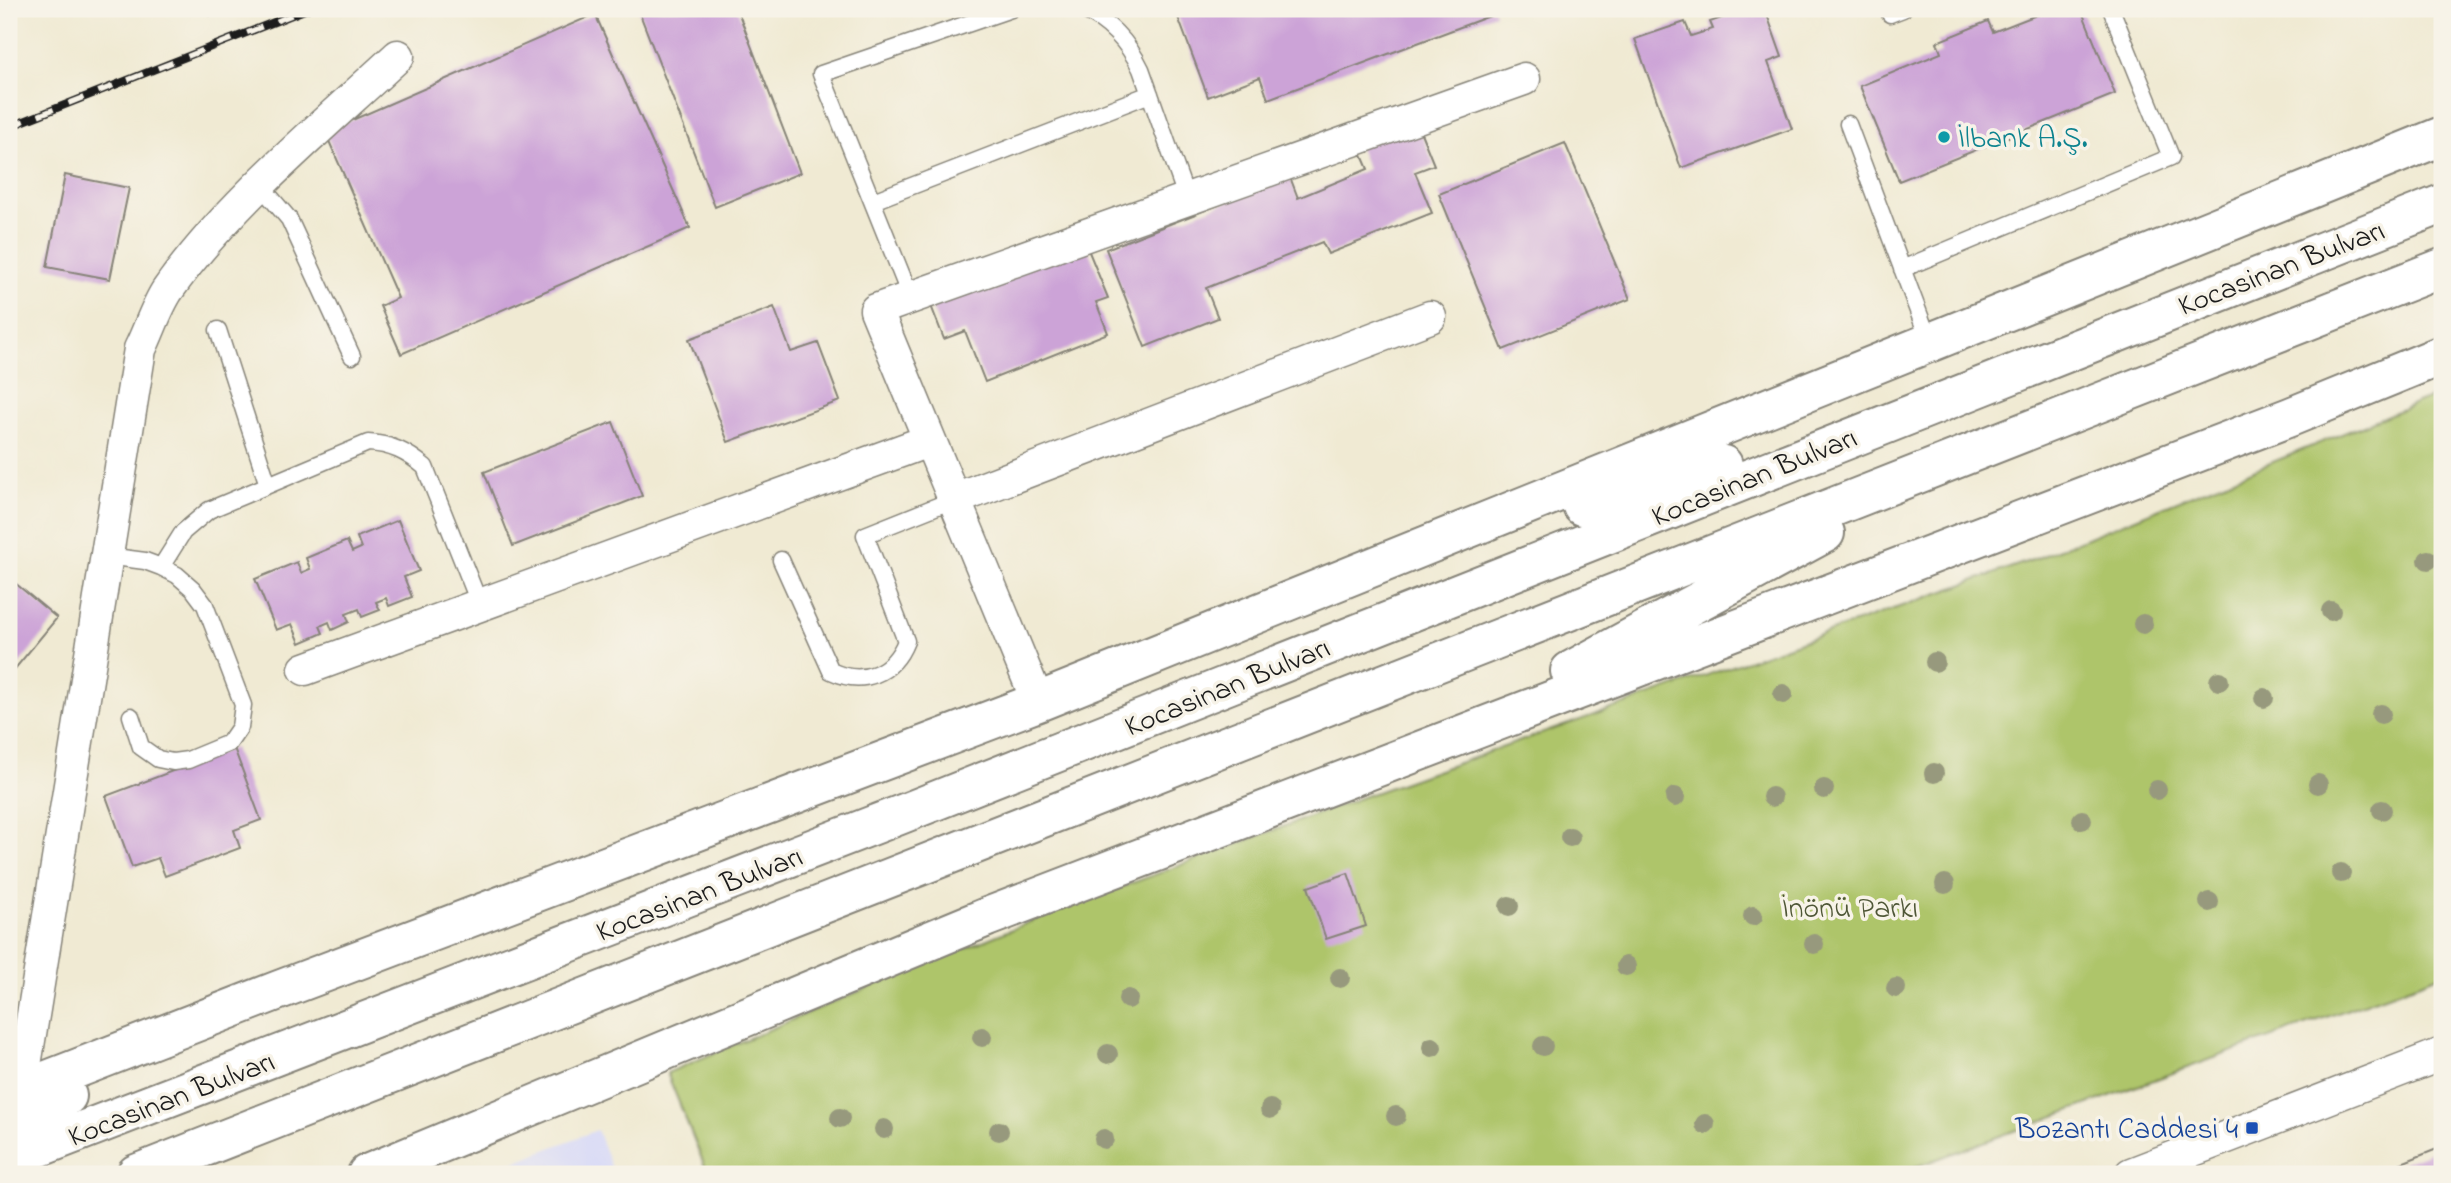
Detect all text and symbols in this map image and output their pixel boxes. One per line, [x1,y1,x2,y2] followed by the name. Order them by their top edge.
[1958,118,2088,162] place label: İlbank A.Ş.
[1936,129,1952,145] marker: İlbank A.Ş.
[2172,210,2392,329] street label: Kocasinan Bulvarı
[1646,417,1865,540] street label: Kocasinan Bulvarı
[1119,627,1338,750] street label: Kocasinan Bulvarı
[590,836,810,955] street label: Kocasinan Bulvarı
[1782,888,1918,932] park label: İnönü Parkı
[62,1041,282,1160] street label: Kocasinan Bulvarı
[2014,1109,2238,1153] place label: Bozantı Caddesi 4
[2244,1120,2260,1136] marker: Bozantı Caddesi 4

